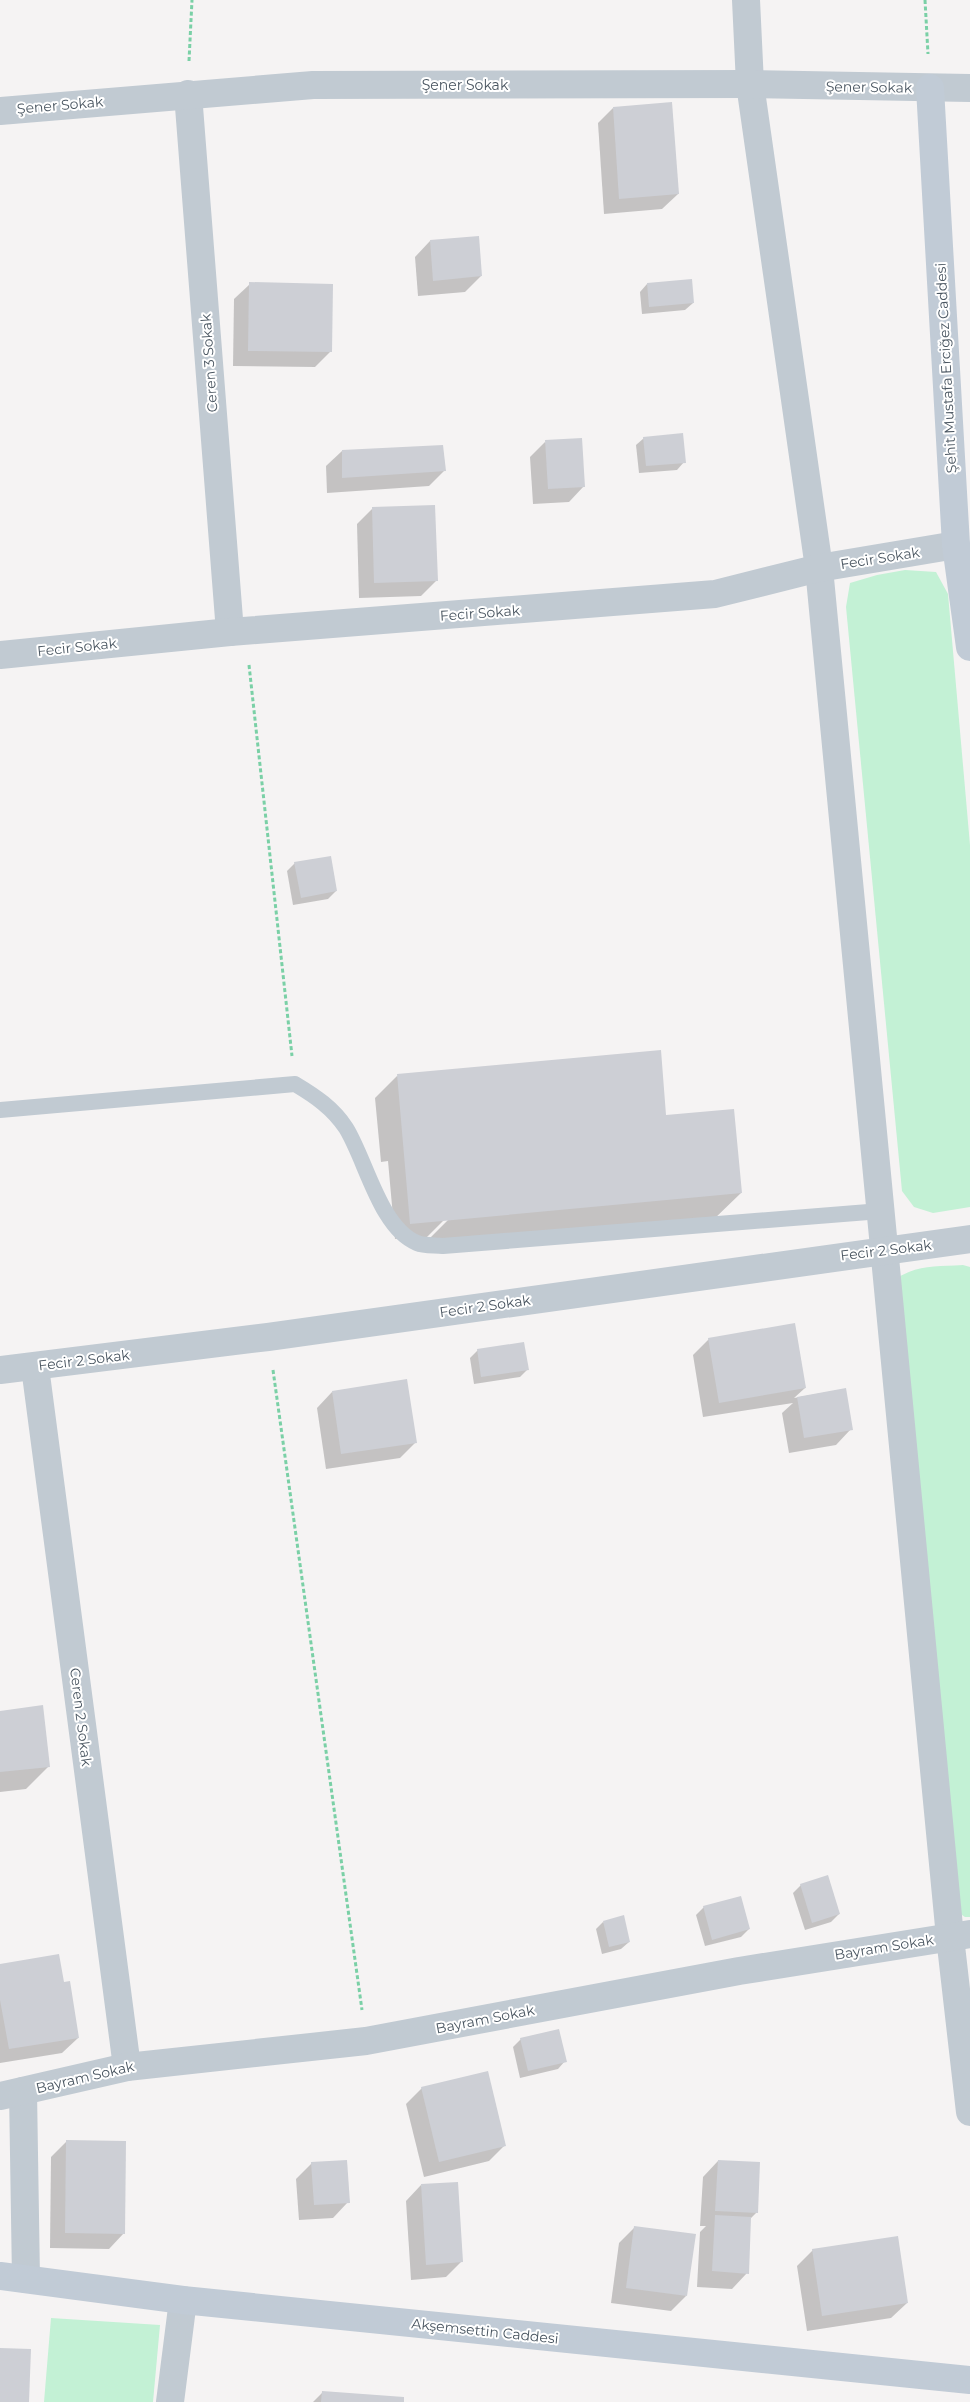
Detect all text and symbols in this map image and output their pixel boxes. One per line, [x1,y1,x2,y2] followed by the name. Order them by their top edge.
[422,76,509,94] street label: Şener Sokak
[826,77,913,97] street label: Şener Sokak
[16,92,104,118] street label: Şener Sokak
[932,262,960,474] street label: Şehit Mustafa Erciğez Caddesi
[197,312,221,413] street label: Ceren 3 Sokak
[839,543,922,573] street label: Fecir Sokak
[439,601,521,625] street label: Fecir Sokak
[36,634,118,660] street label: Fecir Sokak
[839,1235,933,1265] street label: Fecir 2 Sokak
[438,1291,532,1321] street label: Fecir 2 Sokak
[37,1345,131,1375] street label: Fecir 2 Sokak
[66,1667,96,1768] street label: Ceren 2 Sokak
[833,1930,936,1964] street label: Bayram Sokak
[434,2000,537,2037] street label: Bayram Sokak
[34,2057,136,2097] street label: Bayram Sokak
[411,2314,559,2348] street label: Akşemsettin Caddesi

